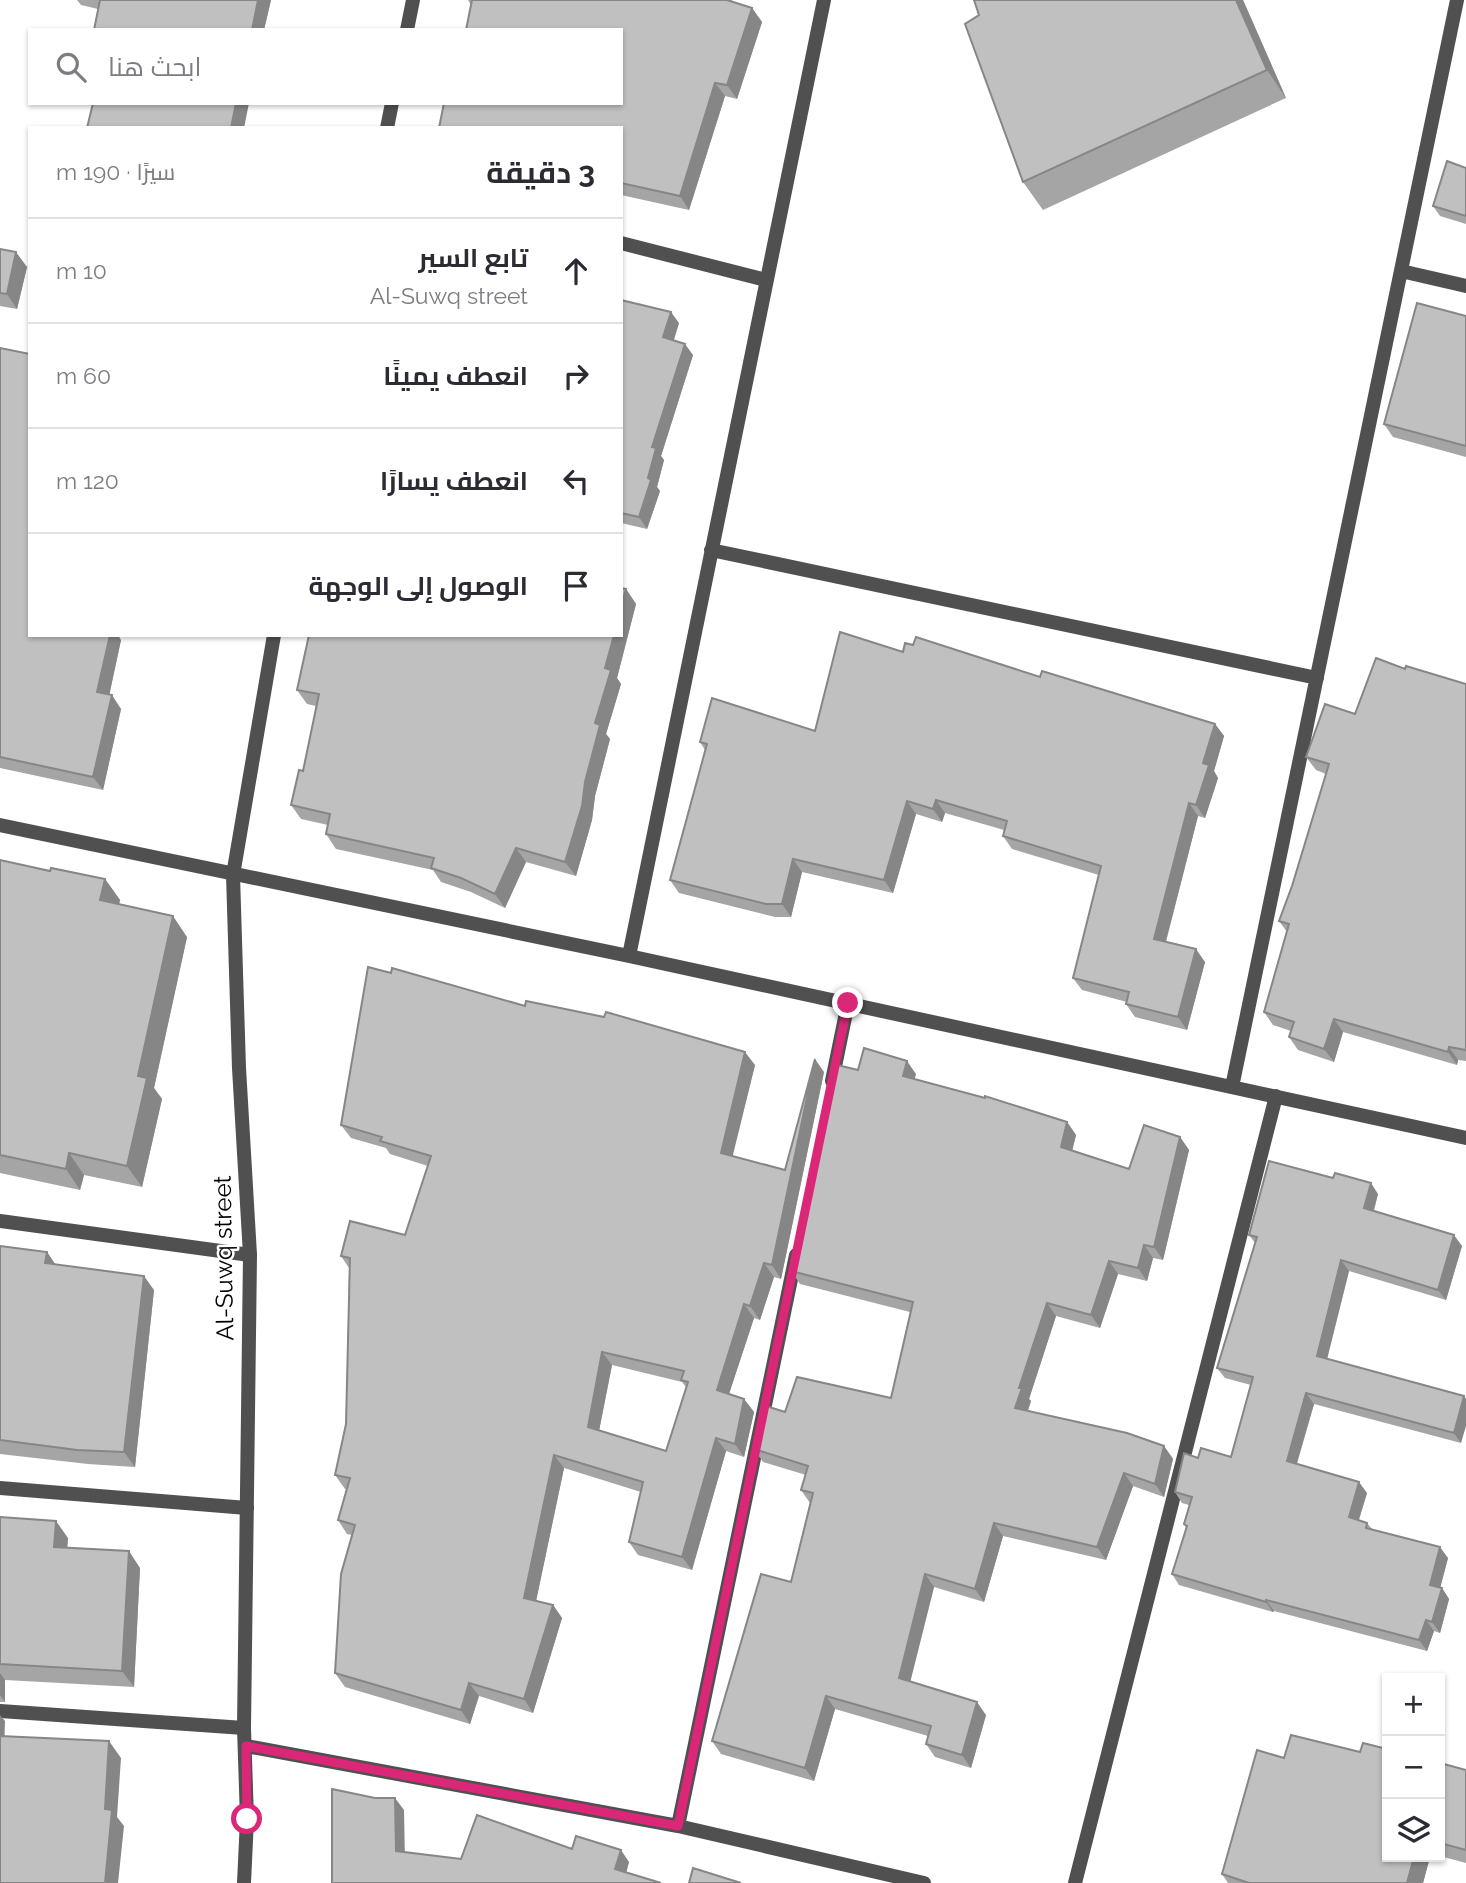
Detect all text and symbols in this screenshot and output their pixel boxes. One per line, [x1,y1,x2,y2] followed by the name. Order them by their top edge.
[28,28,623,105] search box
[52,48,90,86] icon: search
[108,52,202,82] text: ابحث هنا
[486,155,595,190] text: 3 دقيقة
[56,158,175,185] text: سيرًا · 190 m
[418,243,528,273] text: تابع السير
[557,252,595,290] icon: ahead
[56,257,107,284] text: 10 m
[370,282,528,309] text: Al-Suwq street
[557,357,595,395] icon: right
[383,361,528,391] text: انعطف يمينًا
[56,362,111,389] text: 60 m
[557,462,595,500] icon: left
[380,466,528,496] text: انعطف يسارًا
[56,467,119,494] text: 120 m
[557,567,595,605] icon: arrive
[308,571,528,601] text: الوصول إلى الوجهة
[832,987,863,1018] route end
[208,1175,239,1341] street label: Al-Suwq street
[1382,1673,1445,1862] map controls
[1382,1673,1445,1736] button: +
[1382,1736,1445,1799] button: −
[1382,1799,1445,1862] button: layers
[231,1803,262,1834] route start

